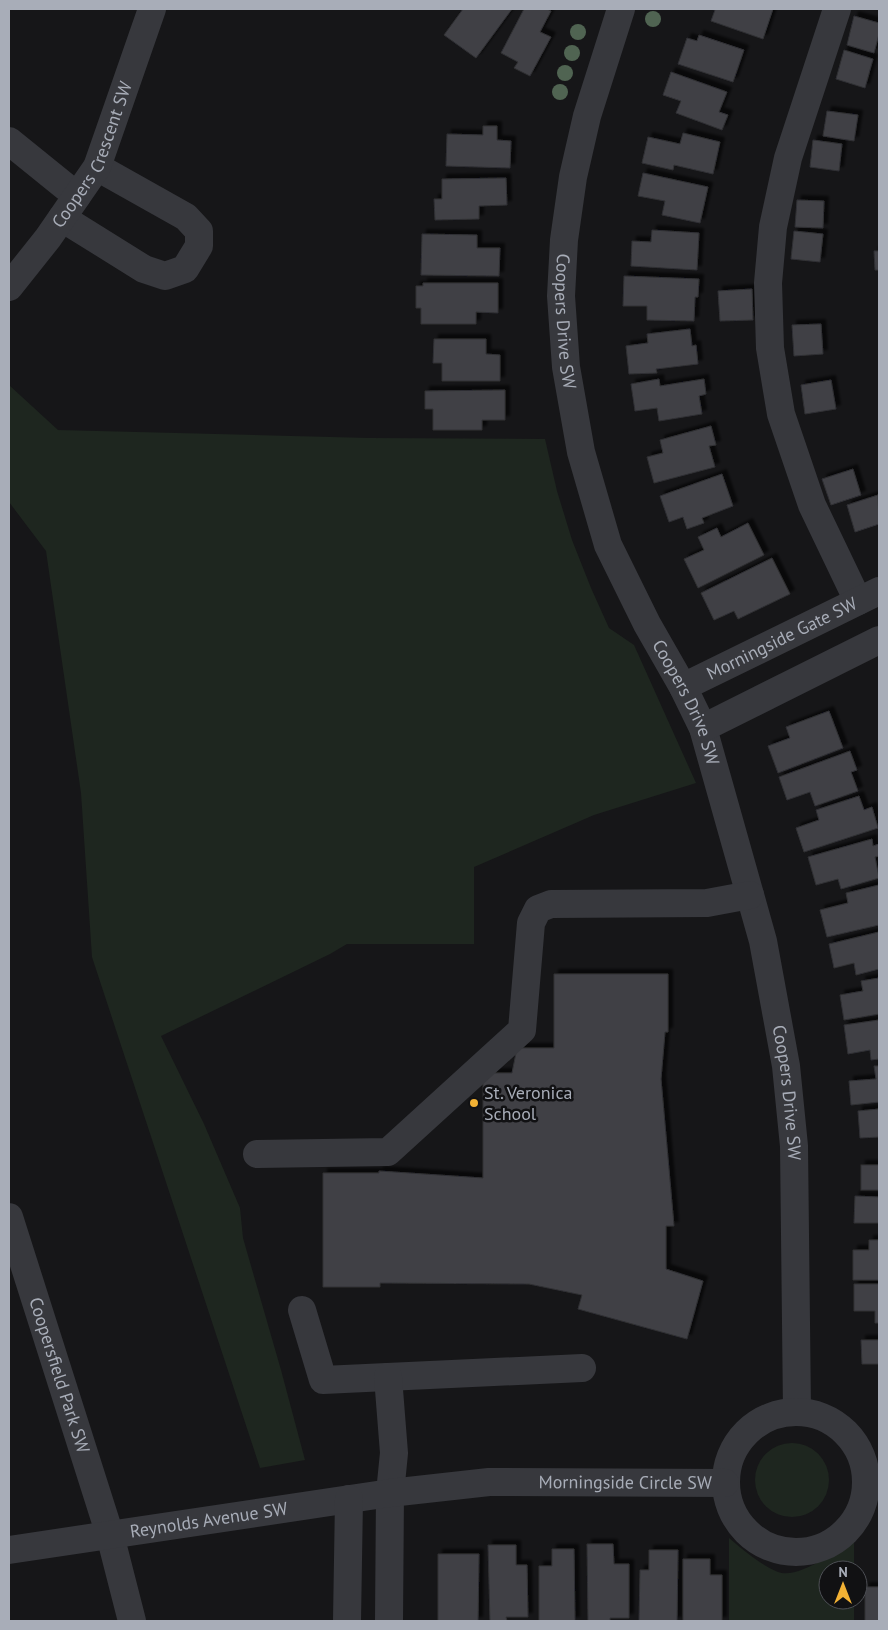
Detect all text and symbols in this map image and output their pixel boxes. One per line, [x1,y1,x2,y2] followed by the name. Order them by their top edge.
[46,78,137,232] street label: Coopers Crescent SW
[550,253,582,391] street label: Coopers Drive SW
[703,592,861,685] street label: Morningside Gate SW
[647,635,725,767] street label: Coopers Drive SW
[768,1023,806,1160] street label: Coopers Drive SW
[484,1081,572,1125] place label: St. Veronica School
[468,1097,480,1109] marker: St. Veronica School
[24,1294,95,1456] street label: Coopersfield Park SW
[538,1470,712,1494] street label: Morningside Circle SW
[128,1496,289,1543] street label: Reynolds Avenue SW
[818,1560,868,1610] north arrow
[838,1563,848,1581] text: N

